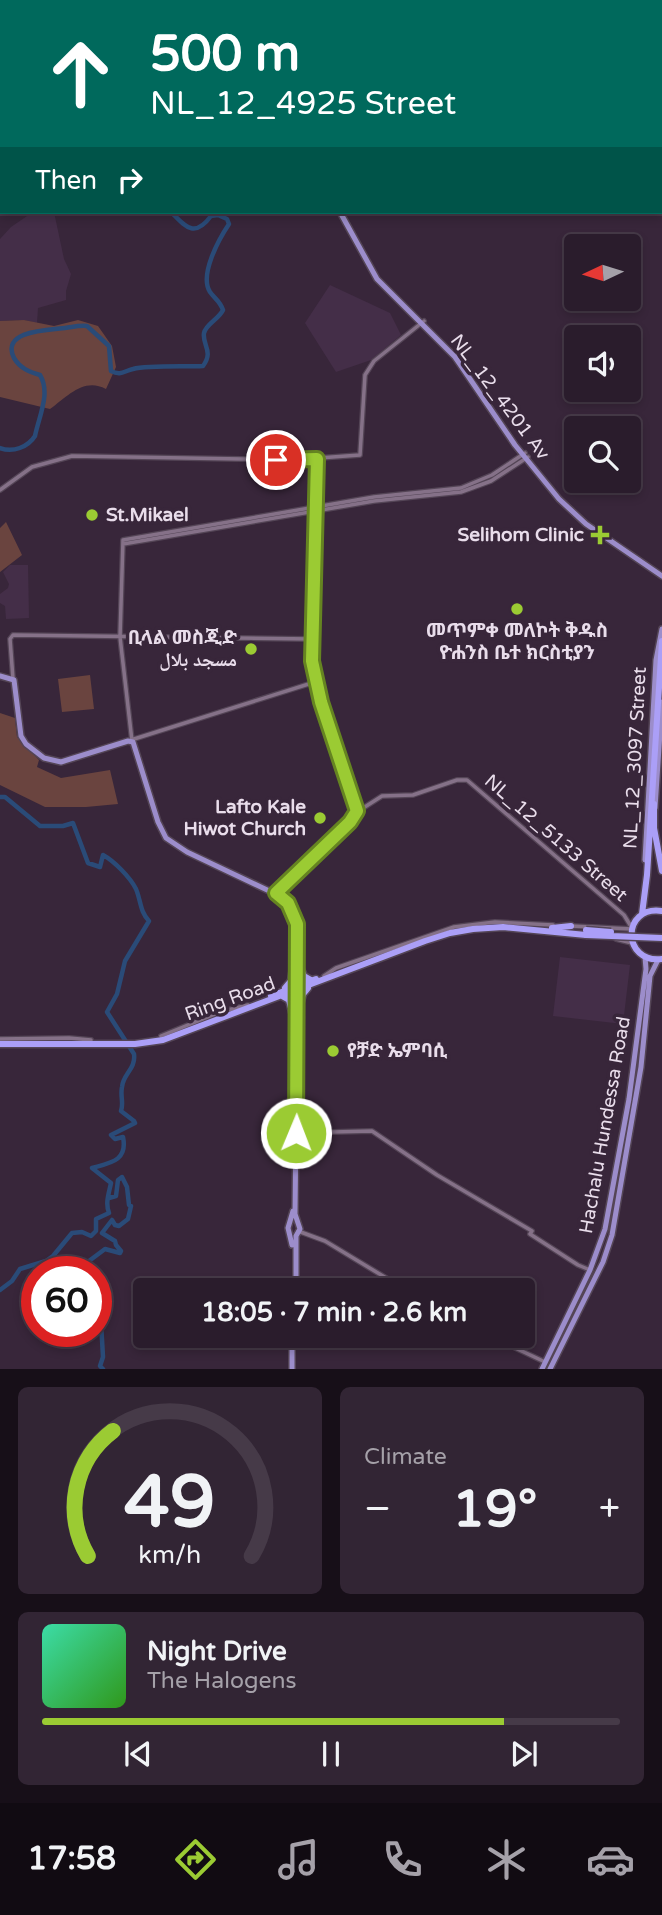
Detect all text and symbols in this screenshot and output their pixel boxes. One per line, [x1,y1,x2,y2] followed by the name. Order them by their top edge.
[150,25,300,84] text: 500 m
[35,28,126,119] icon: ahead
[150,85,456,123] text: NL_12_4925 Street
[111,161,149,199] icon: right
[35,165,97,196] text: Then
[564,234,640,312] north arrow
[564,234,641,493] map controls
[564,325,641,402] button: sound
[446,330,554,464] street label: NL_12_4201 Av
[564,416,641,493] button: search
[246,430,306,490] pin
[257,441,295,479] icon: arrive
[106,504,189,526] place label: St.Mikael
[84,507,100,523] marker: St.Mikael
[457,524,584,546] place label: Selihom Clinic
[590,525,610,545] marker: Selihom Clinic
[509,601,525,617] marker: መጥምቀ መለኮት ቅዱስ ዮሐንስ ቤተ ክርስቲያን
[426,620,608,664] place label: መጥምቀ መለኮት ቅዱስ ዮሐንስ ቤተ ክርስቲያን
[128,627,237,671] place label: ቢላል መስጂድ مسجد بلال
[243,641,259,657] marker: ቢላል መስጂድ مسجد بلال
[619,666,651,850] street label: NL_12_3097 Street
[480,770,632,906] street label: NL_12_5133 Street
[184,796,306,840] place label: Lafto Kale Hiwot Church
[312,810,328,826] marker: Lafto Kale Hiwot Church
[182,973,278,1025] street label: Ring Road
[575,1015,635,1235] street label: Hachalu Hundessa Road
[347,1040,448,1062] place label: የቻድ ኤምባሲ
[325,1043,341,1059] marker: የቻድ ኤምባሲ
[259,1096,333,1170] position arrow
[21,1256,112,1347] speed limit sign: 60
[201,1297,467,1328] text: 18:05 · 7 min · 2.6 km
[364,1443,447,1471] text: Climate
[124,1460,216,1548] text: 49
[452,1478,537,1541] text: 19°
[364,1486,391,1532] text: −
[599,1486,620,1532] text: +
[139,1540,201,1570] text: km/h
[147,1636,287,1667] text: Night Drive
[147,1667,296,1695] text: The Halogens
[119,1735,157,1773] icon: previous
[312,1735,350,1773] icon: pause
[505,1735,543,1773] icon: next
[171,1835,220,1884] icon: directions
[274,1835,323,1884] icon: music
[378,1835,427,1884] icon: phone
[482,1835,531,1884] icon: climate
[586,1835,635,1884] icon: car
[27,1840,116,1878] text: 17:58

